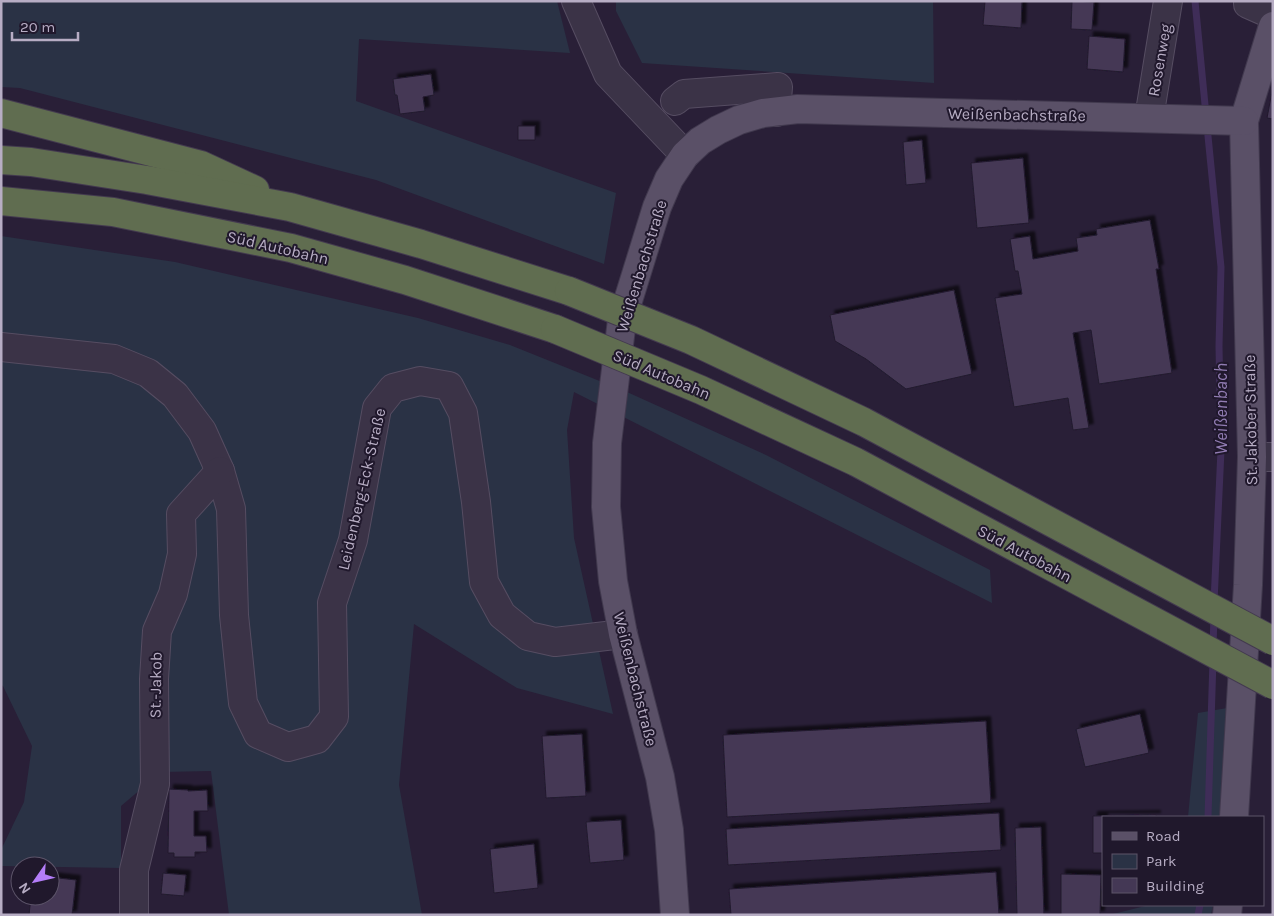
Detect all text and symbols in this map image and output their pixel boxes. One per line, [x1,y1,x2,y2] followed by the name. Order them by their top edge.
[12,10,79,42] scale bar
[20,18,55,36] text: 20 m
[1144,22,1175,98] street label: Rosenweg
[948,104,1086,125] street label: Weißenbachstraße
[612,198,671,335] street label: Weißenbachstraße
[225,227,331,268] street label: Süd Autobahn
[610,345,713,404] street label: Süd Autobahn
[1240,354,1261,486] street label: St. Jakober Straße
[1210,363,1232,455] water label: Weißenbach
[334,406,389,572] street label: Leidenberg-Eck-Straße
[974,521,1075,586] street label: Süd Autobahn
[610,610,661,748] street label: Weißenbachstraße
[145,652,166,718] street label: St.-Jakob
[1102,816,1264,906] legend
[1146,827,1181,845] text: Road
[1146,852,1176,870] text: Park
[10,856,60,906] north arrow
[1146,877,1204,895] text: Building
[15,879,34,897] text: N

